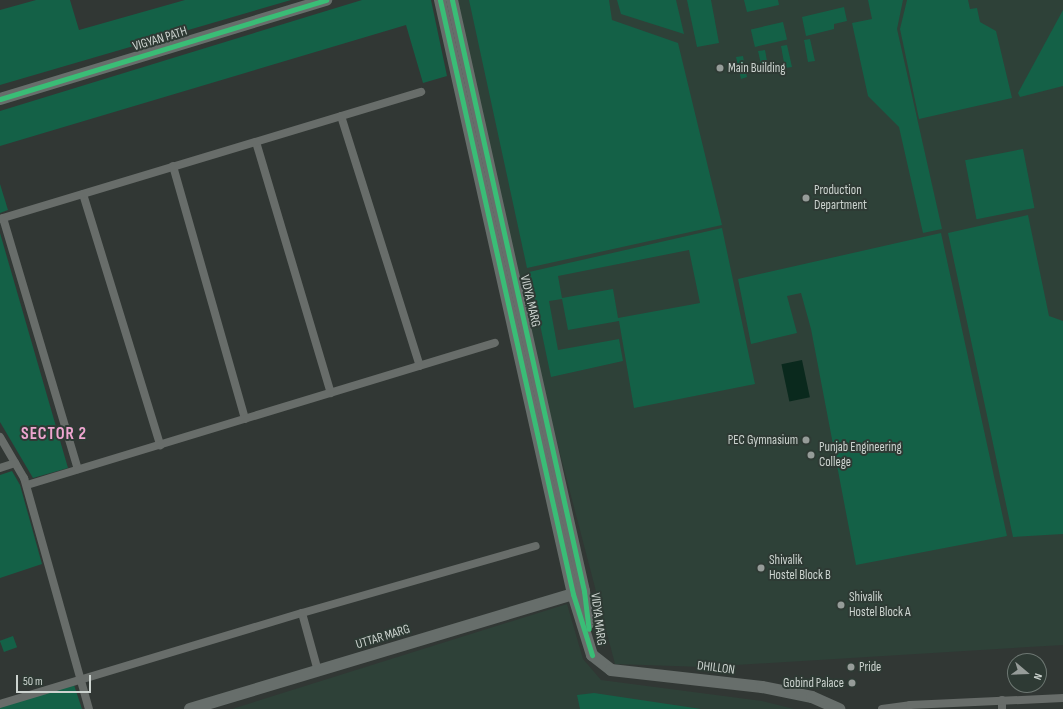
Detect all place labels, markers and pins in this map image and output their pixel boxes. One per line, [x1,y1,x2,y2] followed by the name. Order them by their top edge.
[728,60,785,76] place label: Main Building
[715,63,725,73] marker: Main Building
[814,183,867,214] place label: Production Department
[801,193,811,203] marker: Production Department
[728,432,798,448] place label: PEC Gymnasium
[801,435,811,445] marker: PEC Gymnasium
[819,440,902,471] place label: Punjab Engineering College
[806,450,816,460] marker: Punjab Engineering College
[769,553,831,584] place label: Shivalik Hostel Block B
[756,563,766,573] marker: Shivalik Hostel Block B
[849,590,911,621] place label: Shivalik Hostel Block A
[836,600,846,610] marker: Shivalik Hostel Block A
[859,659,881,675] place label: Pride
[846,662,856,672] marker: Pride
[783,675,844,691] place label: Gobind Palace
[847,678,857,688] marker: Gobind Palace

